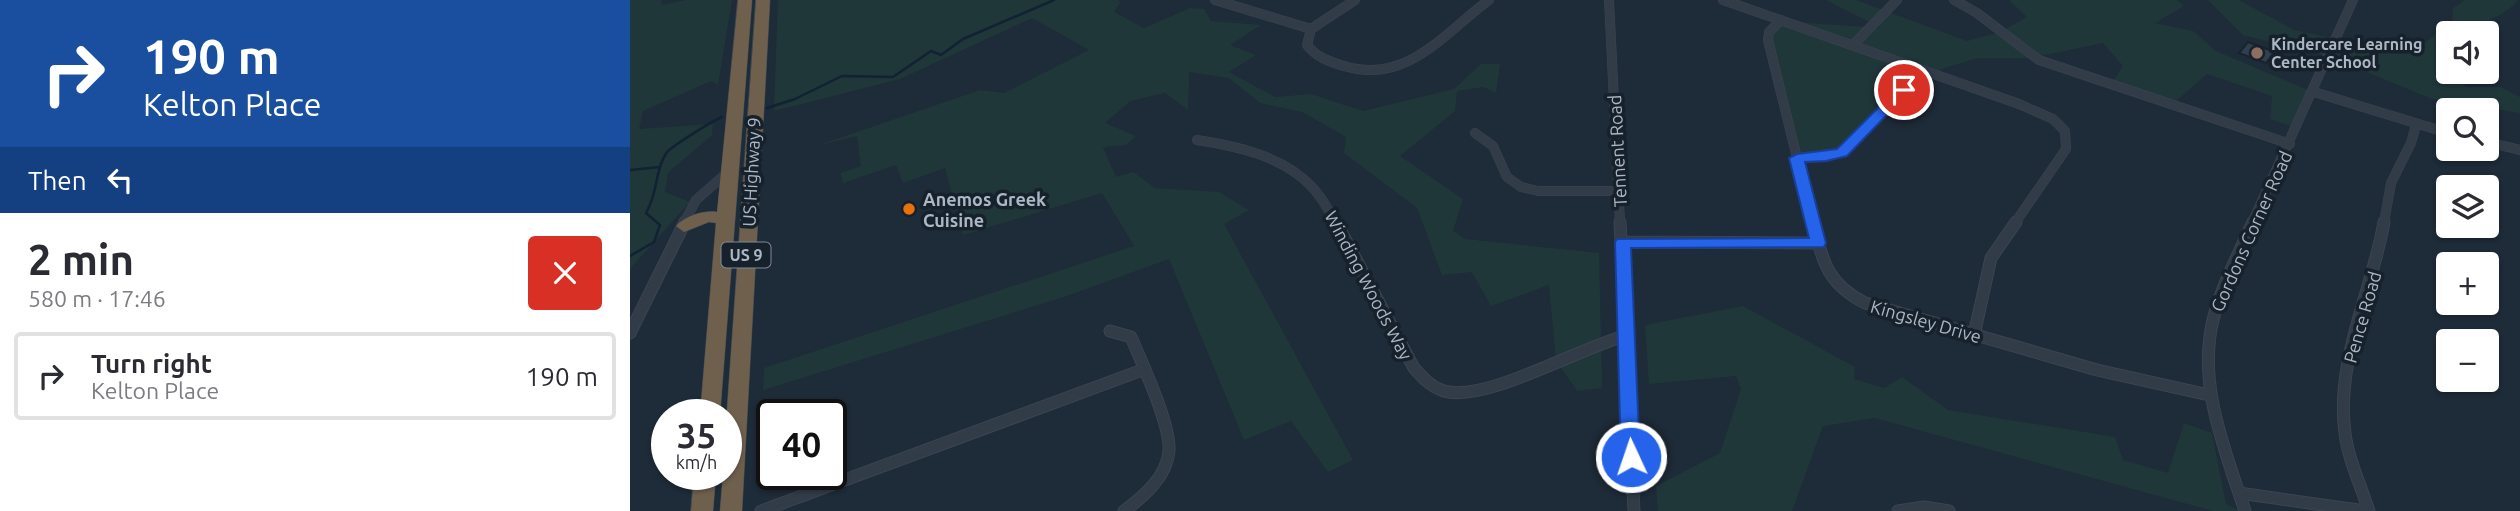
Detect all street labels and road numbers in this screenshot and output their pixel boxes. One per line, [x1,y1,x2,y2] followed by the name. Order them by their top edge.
[1604,94,1630,208] street label: Tennent Road
[738,117,764,227] street label: US Highway 9
[2207,148,2295,314] street label: Gordons Corner Road
[1321,207,1417,363] street label: Winding Woods Way
[722,243,770,268] road number: US 9
[2339,269,2385,365] street label: Pence Road
[1868,296,1984,346] street label: Kingsley Drive

